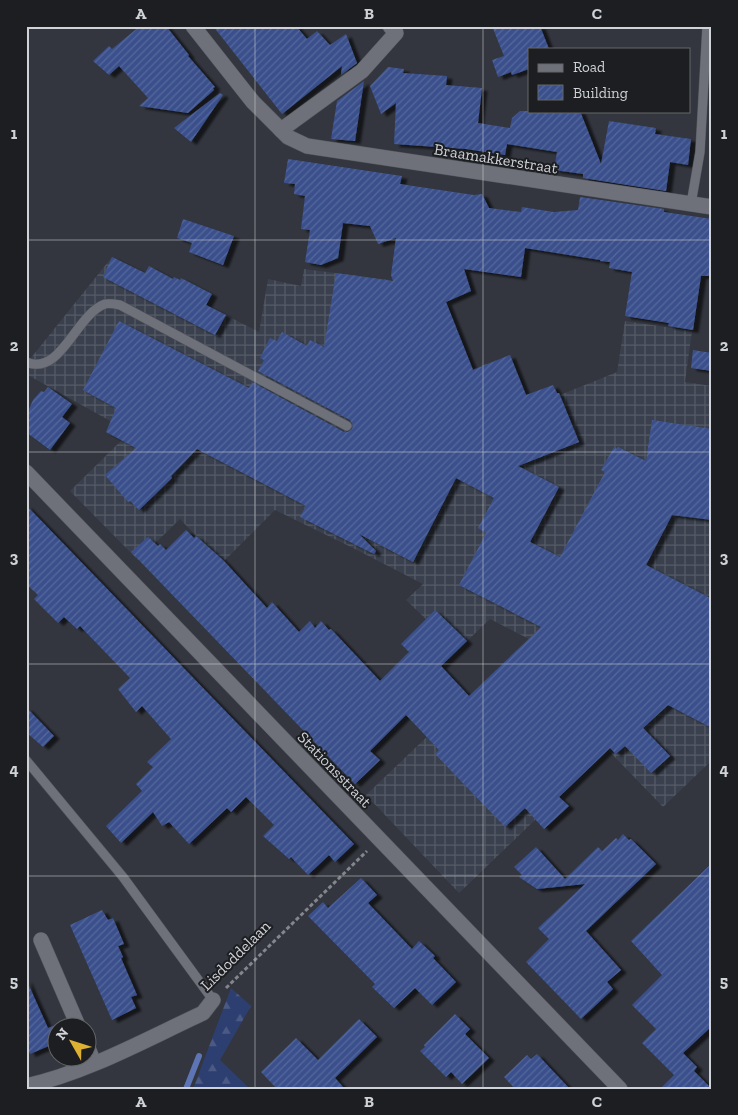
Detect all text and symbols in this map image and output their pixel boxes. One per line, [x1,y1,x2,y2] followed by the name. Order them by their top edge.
[136,4,147,23] text: A
[364,4,374,23] text: B
[592,4,602,23] text: C
[528,48,690,112] legend
[573,58,606,76] text: Road
[573,84,628,102] text: Building
[11,124,18,143] text: 1
[721,124,728,143] text: 1
[433,139,559,178] street label: Braamakkerstraat
[10,336,19,355] text: 2
[720,336,729,355] text: 2
[10,548,19,567] text: 3
[720,548,729,567] text: 3
[294,727,376,811] street label: Stationsstraat
[9,760,19,779] text: 4
[719,760,729,779] text: 4
[196,916,275,994] street label: Lisdoddelaan
[10,972,18,991] text: 5
[720,972,728,991] text: 5
[48,1018,98,1068] north arrow
[52,1024,72,1044] text: N
[136,1092,147,1111] text: A
[364,1092,374,1111] text: B
[592,1092,602,1111] text: C

